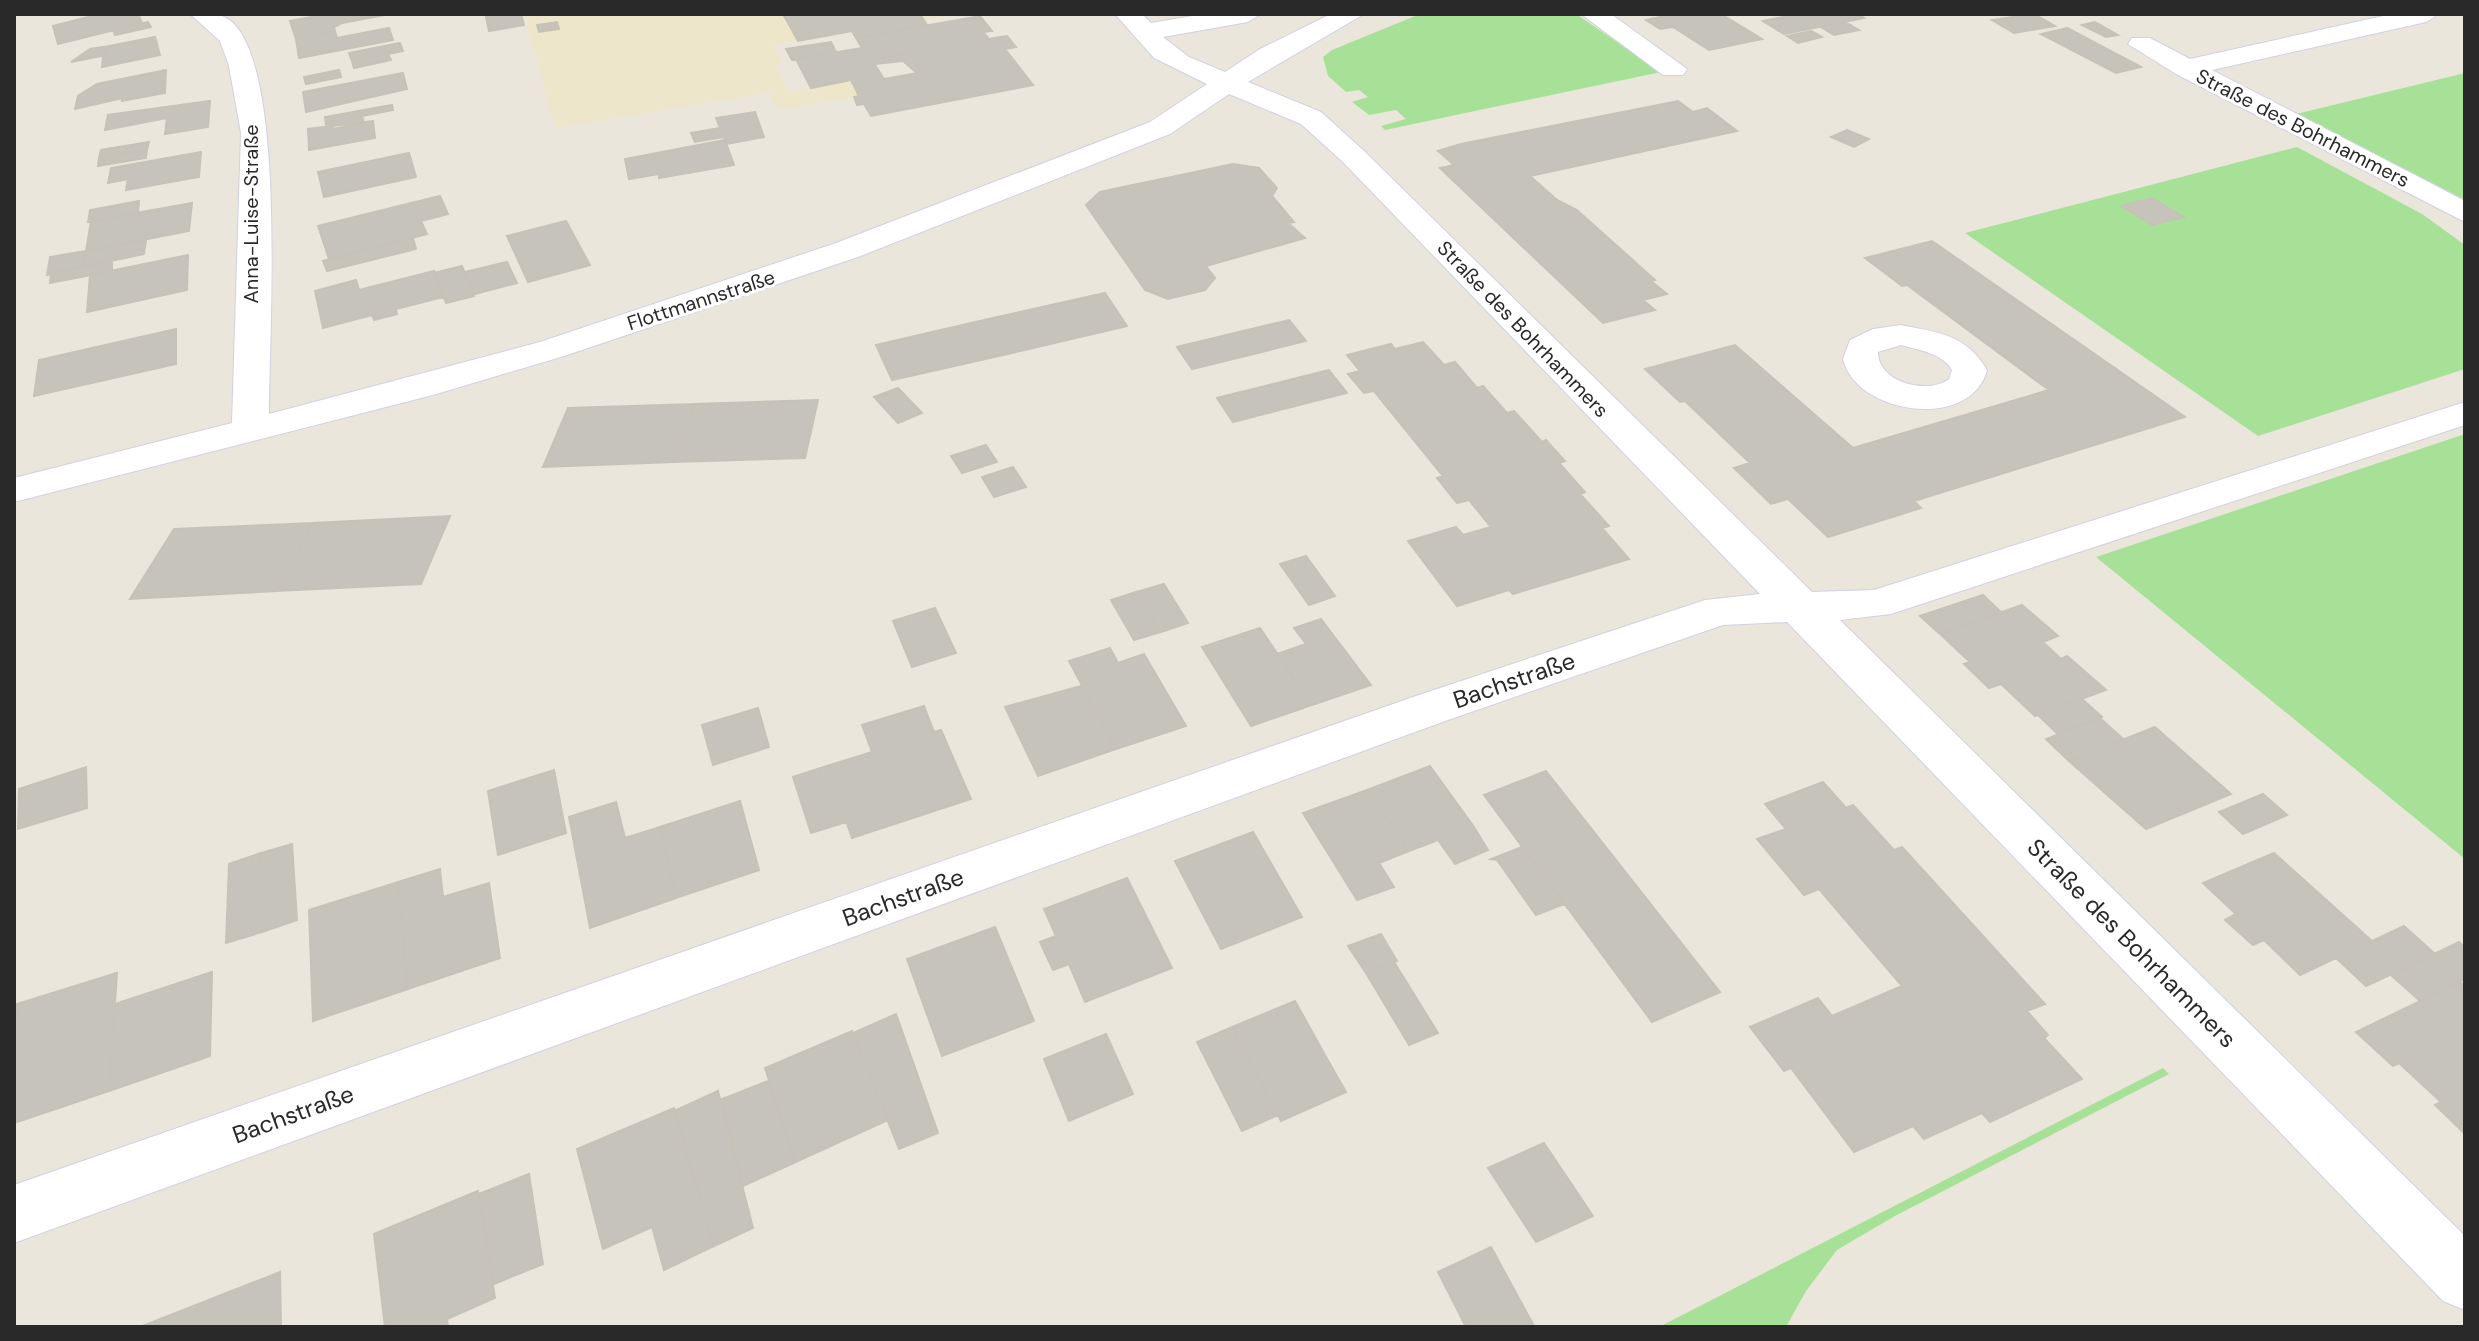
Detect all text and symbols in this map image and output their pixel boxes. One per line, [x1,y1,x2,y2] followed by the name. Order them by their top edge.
[2192,63,2414,193] street label: Straße des Bohrhammers
[238,125,264,303] street label: Anna-Luise-Straße
[1432,235,1614,423] street label: Straße des Bohrhammers
[624,264,778,336] street label: Flottmannstraße
[1449,645,1579,715] street label: Bachstraße
[2021,832,2243,1054] street label: Straße des Bohrhammers
[838,861,968,933] street label: Bachstraße
[228,1078,358,1150] street label: Bachstraße

